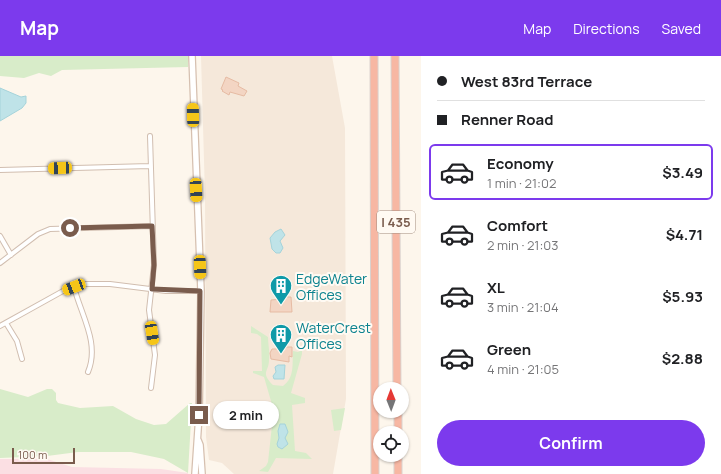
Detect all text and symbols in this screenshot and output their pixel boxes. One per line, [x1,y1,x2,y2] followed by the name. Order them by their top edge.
[20,15,59,41] text: Map
[523,19,551,38] text: Map
[573,19,640,38] text: Directions
[662,19,701,38] text: Saved
[461,71,592,92] text: West 83rd Terrace
[187,103,199,127] car
[461,109,553,130] text: Renner Road
[487,153,554,174] text: Economy
[439,154,475,190] icon: car
[48,162,72,174] car
[662,162,703,183] text: $3.49
[487,174,556,192] text: 1 min · 21:02
[189,178,203,202] car
[377,211,415,233] road number: I 435
[487,215,548,236] text: Comfort
[439,216,475,252] icon: car
[61,219,79,237] route start
[666,224,703,245] text: $4.71
[487,236,558,254] text: 2 min · 21:03
[194,255,206,279] car
[296,269,367,304] place label: EdgeWater Offices
[268,273,294,306] building icon: EdgeWater Offices
[61,277,87,297] car
[487,277,505,298] text: XL
[439,278,475,314] icon: car
[662,286,703,307] text: $5.93
[487,298,559,316] text: 3 min · 21:04
[296,318,371,353] place label: WaterCrest Offices
[144,320,160,346] car
[268,322,294,355] building icon: WaterCrest Offices
[487,339,531,360] text: Green
[439,340,475,376] icon: car
[662,348,703,369] text: $2.88
[487,360,559,378] text: 4 min · 21:05
[373,382,409,418] north arrow
[373,382,409,462] map controls
[213,401,279,429] callout: 2 min
[190,406,208,424] route end
[229,406,263,424] text: 2 min
[437,420,705,466] button: Confirm
[373,426,409,462] button: locate
[12,446,75,465] scale bar
[18,447,47,462] text: 100 m

